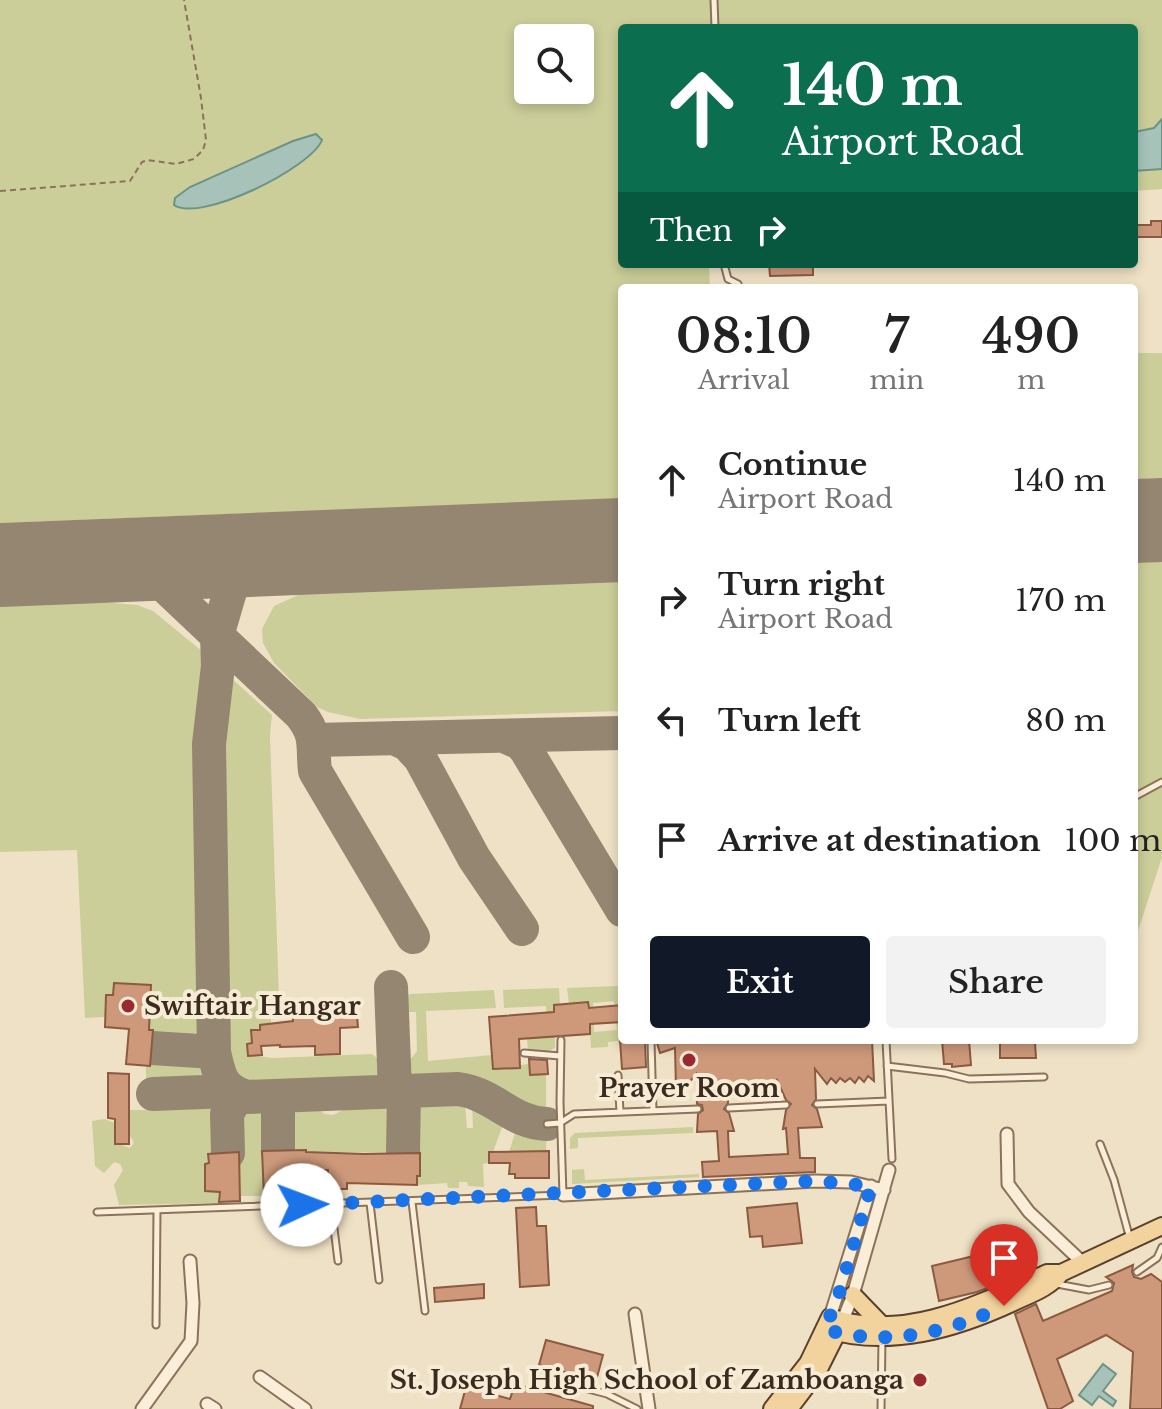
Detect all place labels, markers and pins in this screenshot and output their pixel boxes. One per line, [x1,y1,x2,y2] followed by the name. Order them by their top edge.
[144,990,361,1022] place label: Swiftair Hangar
[119,997,137,1015] marker: Swiftair Hangar
[680,1051,698,1069] marker: Prayer Room
[599,1072,780,1104] place label: Prayer Room
[970,1224,1038,1306] pin
[390,1364,904,1396] place label: St. Joseph High School of Zamboanga
[911,1371,929,1389] marker: St. Joseph High School of Zamboanga

